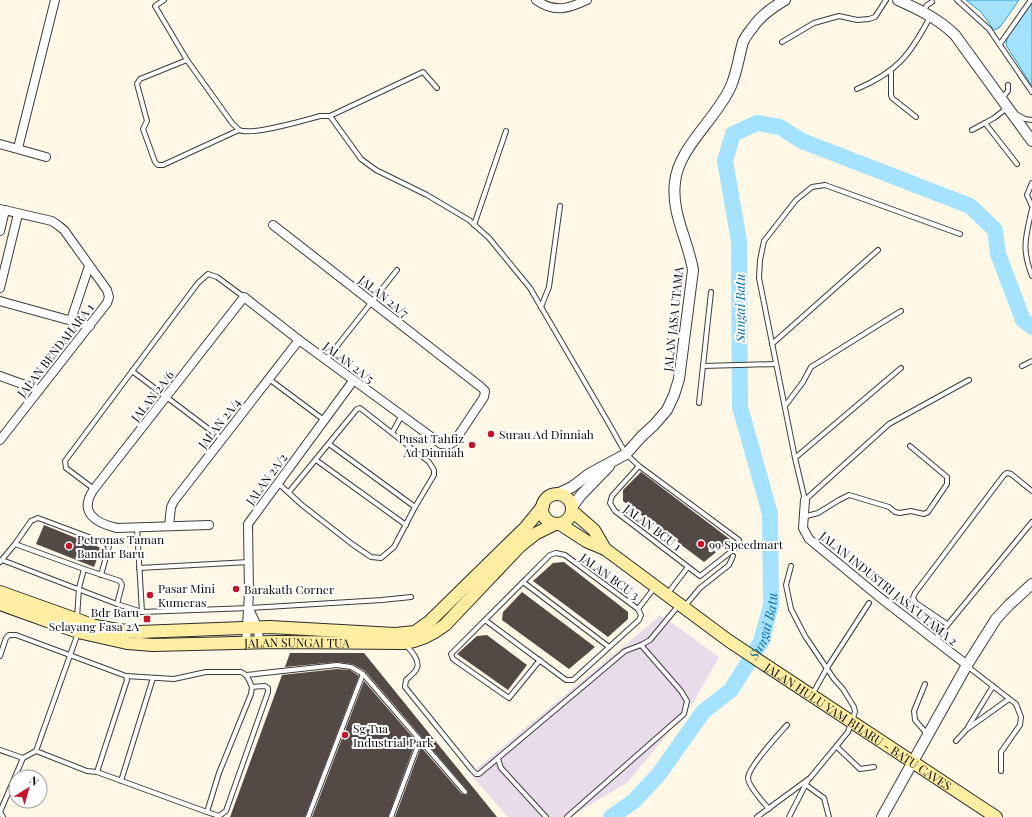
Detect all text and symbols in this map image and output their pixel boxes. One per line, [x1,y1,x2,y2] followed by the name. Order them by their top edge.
[659,265,687,373] street label: JALAN JASA UTAMA
[355,271,413,321] street label: JALAN 2A/7
[731,274,748,343] water label: Sungai Batu
[13,299,97,401] street label: JALAN BENDAHARA 1
[320,337,378,386] street label: JALAN 2A/5
[126,367,177,426] street label: JALAN 2A/6
[194,394,244,452] street label: JALAN 2A/4
[499,426,594,442] place label: Surau Ad Dinniah
[486,429,496,439] marker: Surau Ad Dinniah
[398,430,464,460] place label: Pusat Tahfiz Ad Dinniah
[467,440,477,450] marker: Pusat Tahfiz Ad Dinniah
[241,450,290,509] street label: JALAN 2A/2
[620,499,686,554] street label: JALAN BCU 1
[816,527,961,649] street label: JALAN INDUSTRI JASA UTAMA 2
[77,531,164,561] place label: Petronas Taman Bandar Baru
[709,536,784,552] place label: 99 Speedmart
[696,539,706,549] marker: 99 Speedmart
[64,541,74,551] marker: Petronas Taman Bandar Baru
[576,549,643,603] street label: JALAN BCU 3
[158,580,215,610] place label: Pasar Mini Kumeras
[244,581,335,597] place label: Barakath Corner
[231,584,241,594] marker: Barakath Corner
[145,590,155,600] marker: Pasar Mini Kumeras
[743,593,779,663] water label: Sungai Batu
[49,604,139,634] place label: Bdr Baru Selayang Fasa 2A
[142,614,152,624] marker: Bdr Baru Selayang Fasa 2A
[243,634,350,651] street label: JALAN SUNGAI TUA
[761,658,955,794] street label: JALAN HULU YAM BHARU - BATU CAVES
[353,720,434,750] place label: Sg Tua Industrial Park
[340,730,350,740] marker: Sg Tua Industrial Park
[8,769,48,809] north arrow
[27,772,42,789] text: N

